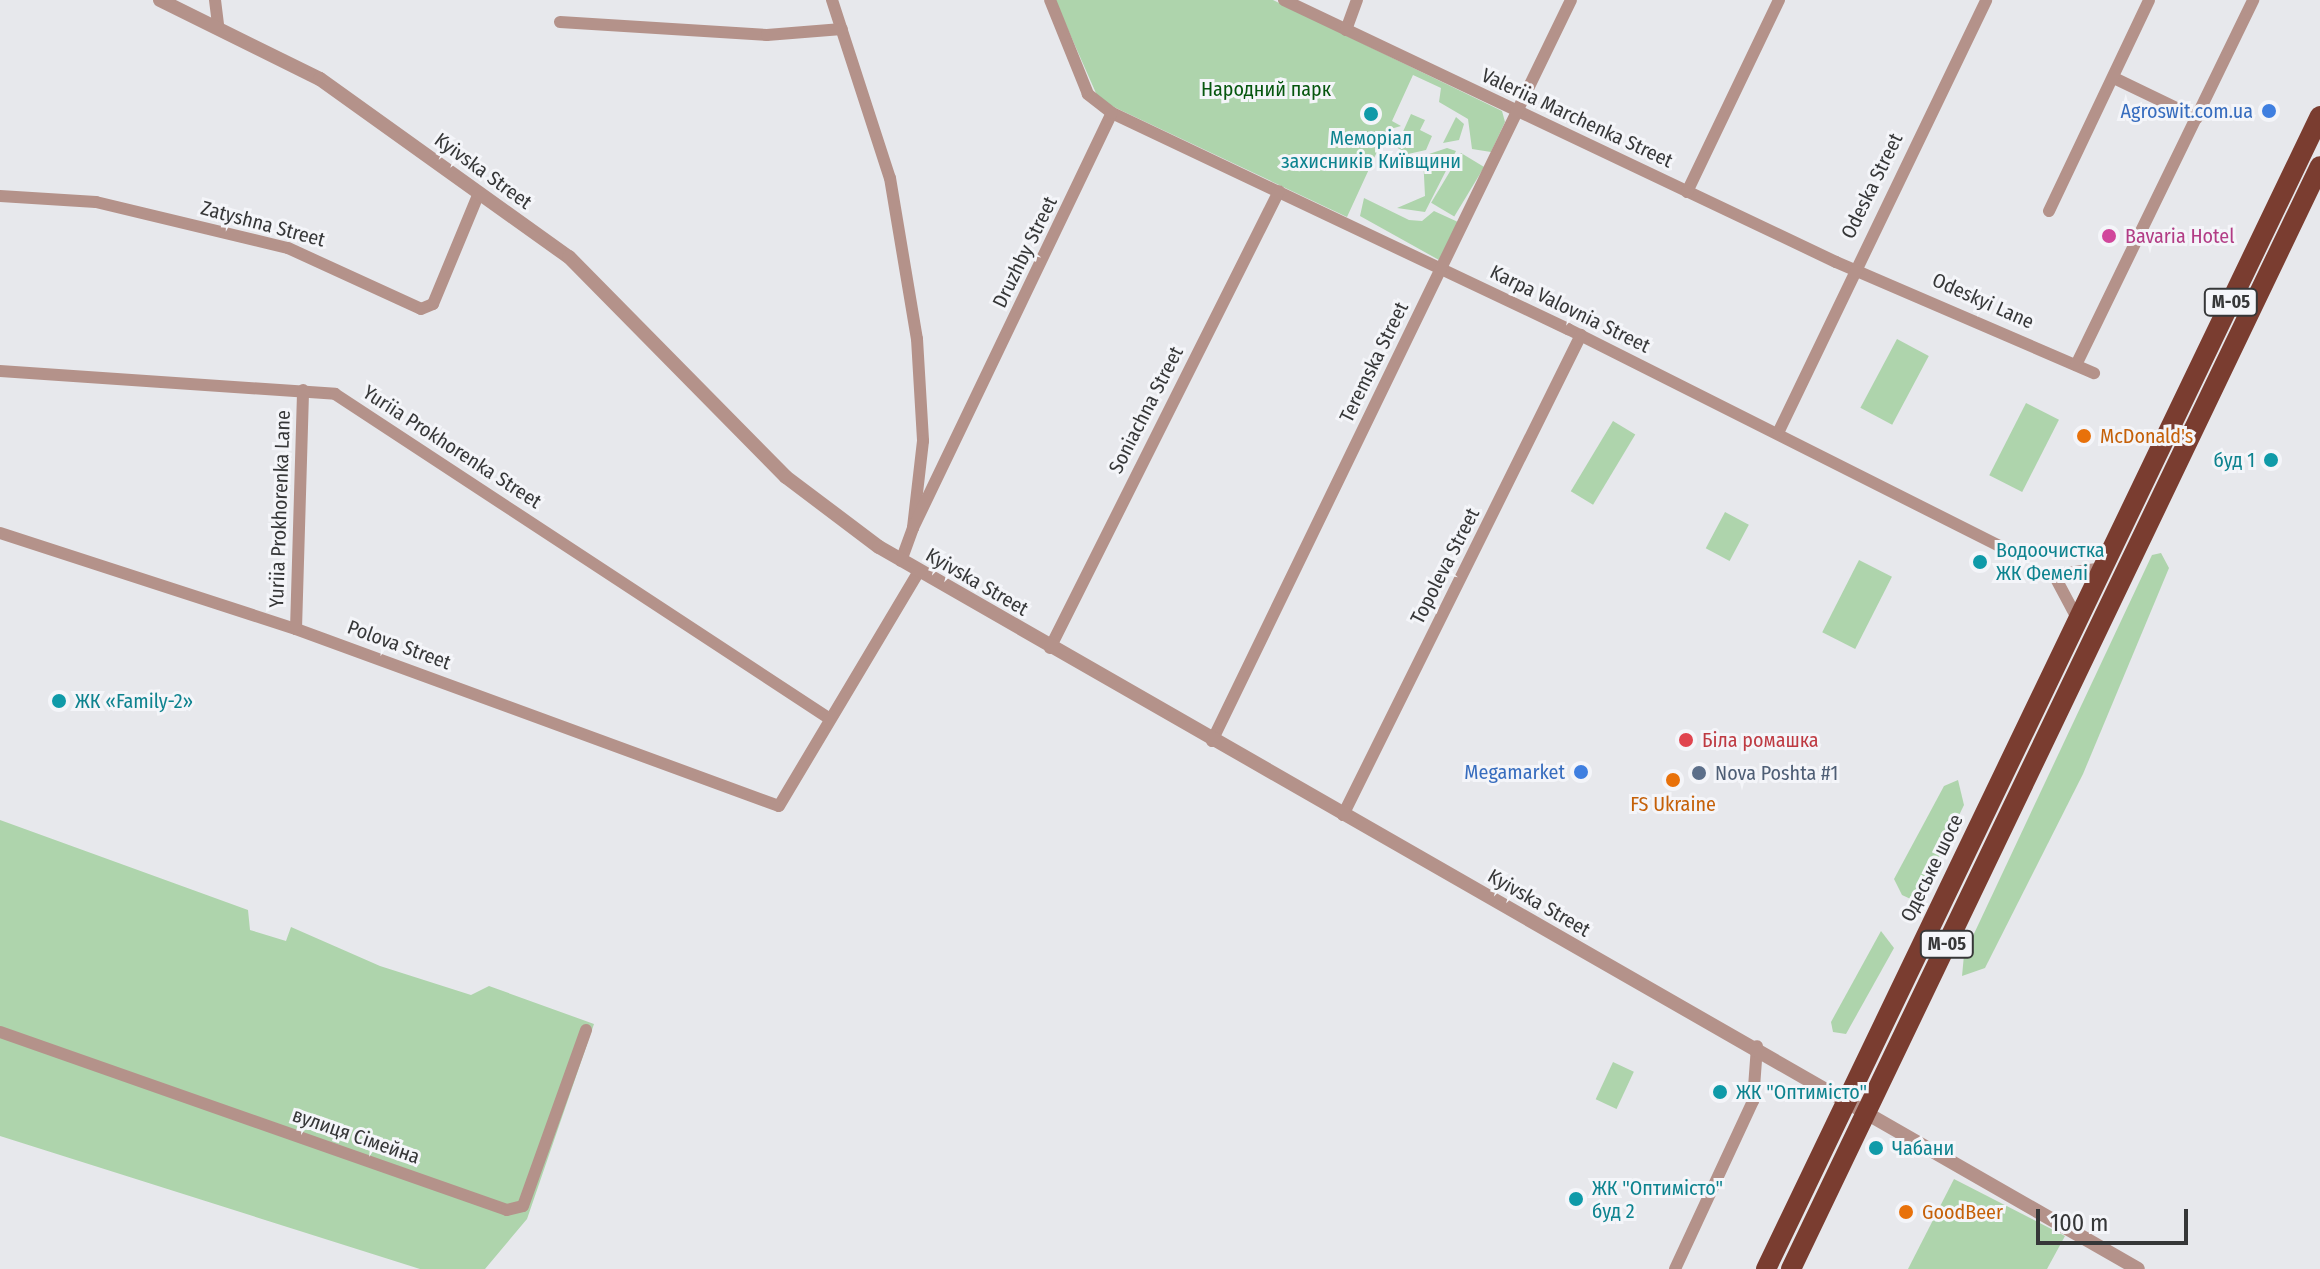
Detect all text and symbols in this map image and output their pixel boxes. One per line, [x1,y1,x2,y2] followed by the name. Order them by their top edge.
[1478,63,1676,173] street label: Valeriia Marchenka Street
[1201,77,1331,101] park label: Народний парк
[2121,99,2253,123] place label: Agroswit.com.ua
[2260,102,2278,120] marker: Agroswit.com.ua
[1362,105,1380,123] marker: Меморіал захисників Київщини
[1281,126,1461,173] place label: Меморіал захисників Київщини
[430,128,536,214] street label: Kyivska Street
[1836,129,1908,243] street label: Odeska Street
[988,192,1062,312] street label: Druzhby Street
[198,196,328,252] street label: Zatyshna Street
[2125,224,2234,248] place label: Bavaria Hotel
[2100,227,2118,245] marker: Bavaria Hotel
[1486,260,1654,358] street label: Karpa Valovnia Street
[1929,268,2037,334] street label: Odeskyi Lane
[2203,288,2259,316] road number: М-05
[1335,298,1413,426] street label: Teremska Street
[1104,343,1188,477] street label: Soniachna Street
[358,380,546,514] street label: Yuriia Prokhorenka Street
[265,410,295,608] street label: Yuriia Prokhorenka Lane
[2100,424,2193,448] place label: McDonald's
[2075,427,2093,445] marker: McDonald's
[2213,448,2255,472] place label: буд 1
[2262,451,2280,469] marker: буд 1
[1405,504,1485,628] street label: Topoleva Street
[1996,538,2105,585] place label: Водоочистка ЖК Фемелі
[921,543,1033,621] street label: Kyivska Street
[1971,553,1989,571] marker: Водоочистка ЖК Фемелі
[344,615,454,675] street label: Polova Street
[75,689,193,713] place label: ЖК «Family-2»
[50,692,68,710] marker: ЖК «Family-2»
[1702,728,1819,752] place label: Біла ромашка
[1677,731,1695,749] marker: Біла ромашка
[1464,760,1565,784] place label: Megamarket
[1715,761,1838,785] place label: Nova Poshta #1
[1572,763,1590,781] marker: Megamarket
[1690,764,1708,782] marker: Nova Poshta #1
[1664,771,1682,789] marker: FS Ukraine
[1630,792,1716,816] place label: FS Ukraine
[1896,810,1968,926] street label: Одеське шосе
[1483,864,1595,942] street label: Kyivska Street
[1919,930,1975,958] road number: М-05
[1736,1080,1867,1104] place label: ЖК "Оптимісто"
[1711,1083,1729,1101] marker: ЖК "Оптимісто"
[289,1103,423,1169] street label: вулиця Сімейна
[1892,1136,1954,1160] place label: Чабани
[1867,1139,1885,1157] marker: Чабани
[1592,1176,1723,1223] place label: ЖК "Оптимісто" буд 2
[1567,1190,1585,1208] marker: ЖК "Оптимісто" буд 2
[2040,1193,2192,1243] scale bar
[1922,1200,2003,1224] place label: GoodBeer
[1897,1203,1915,1221] marker: GoodBeer
[2050,1209,2108,1237] text: 100 m

